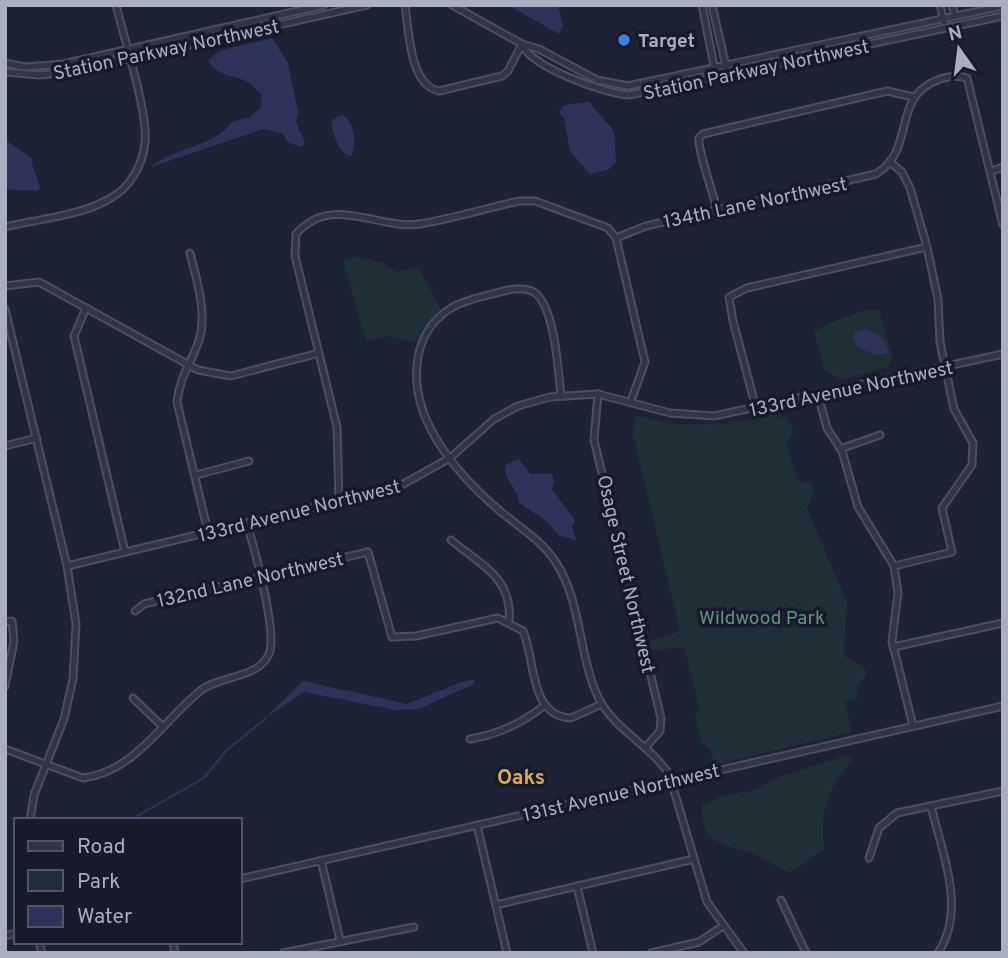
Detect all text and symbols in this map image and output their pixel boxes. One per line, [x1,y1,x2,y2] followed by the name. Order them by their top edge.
[924,14,994,84] north arrow
[51,15,282,87] street label: Station Parkway Northwest
[946,21,965,48] text: N
[638,30,695,54] place label: Target
[616,32,632,48] marker: Target
[641,35,872,107] street label: Station Parkway Northwest
[661,173,849,235] street label: 134th Lane Northwest
[747,357,955,423] street label: 133rd Avenue Northwest
[591,473,660,676] street label: Osage Street Northwest
[196,475,403,549] street label: 133rd Avenue Northwest
[155,548,346,614] street label: 132nd Lane Northwest
[699,607,825,631] park label: Wildwood Park
[521,760,722,828] street label: 131st Avenue Northwest
[497,765,545,792] district label: Oaks
[14,818,242,944] legend
[77,834,126,861] text: Road
[77,869,120,896] text: Park
[77,904,132,931] text: Water

